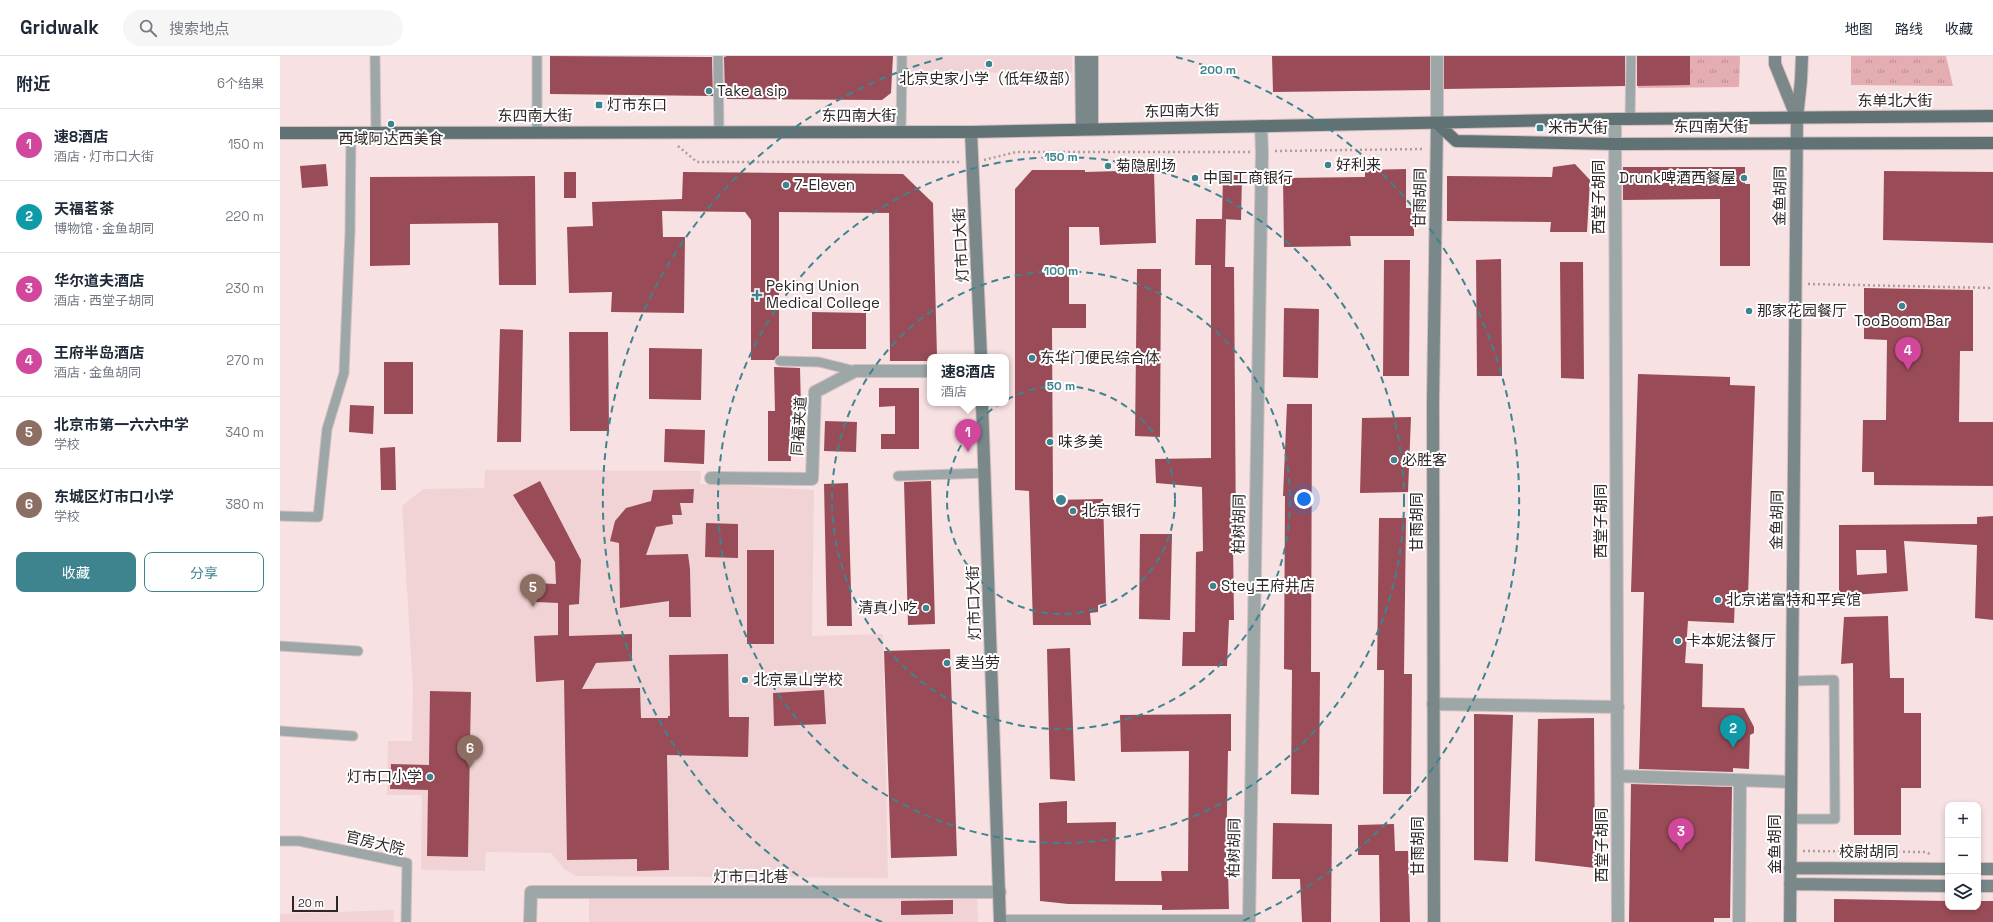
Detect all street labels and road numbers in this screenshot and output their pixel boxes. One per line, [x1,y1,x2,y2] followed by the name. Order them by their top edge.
[1857,91,1933,110] street label: 东单北大街
[1144,100,1220,121] street label: 东四南大街
[497,106,573,125] street label: 东四南大街
[821,106,897,125] street label: 东四南大街
[1673,117,1749,136] street label: 东四南大街
[1589,159,1608,235] street label: 西堂子胡同
[1769,166,1790,226] street label: 金鱼胡同
[1409,168,1430,228] street label: 甘雨胡同
[949,207,972,283] street label: 灯市口大街
[787,395,810,457] street label: 同福夹道
[1591,483,1610,559] street label: 西堂子胡同
[1766,490,1787,550] street label: 金鱼胡同
[1407,492,1426,552] street label: 甘雨胡同
[1228,494,1249,554] street label: 柏树胡同
[963,565,984,641] street label: 灯市口大街
[1592,807,1611,883] street label: 西堂子胡同
[1765,814,1784,874] street label: 金鱼胡同
[1408,816,1427,876] street label: 甘雨胡同
[1223,818,1244,878] street label: 柏树胡同
[344,827,406,859] street label: 官房大院
[1839,842,1899,861] street label: 校尉胡同
[713,867,789,886] street label: 灯市口北巷

